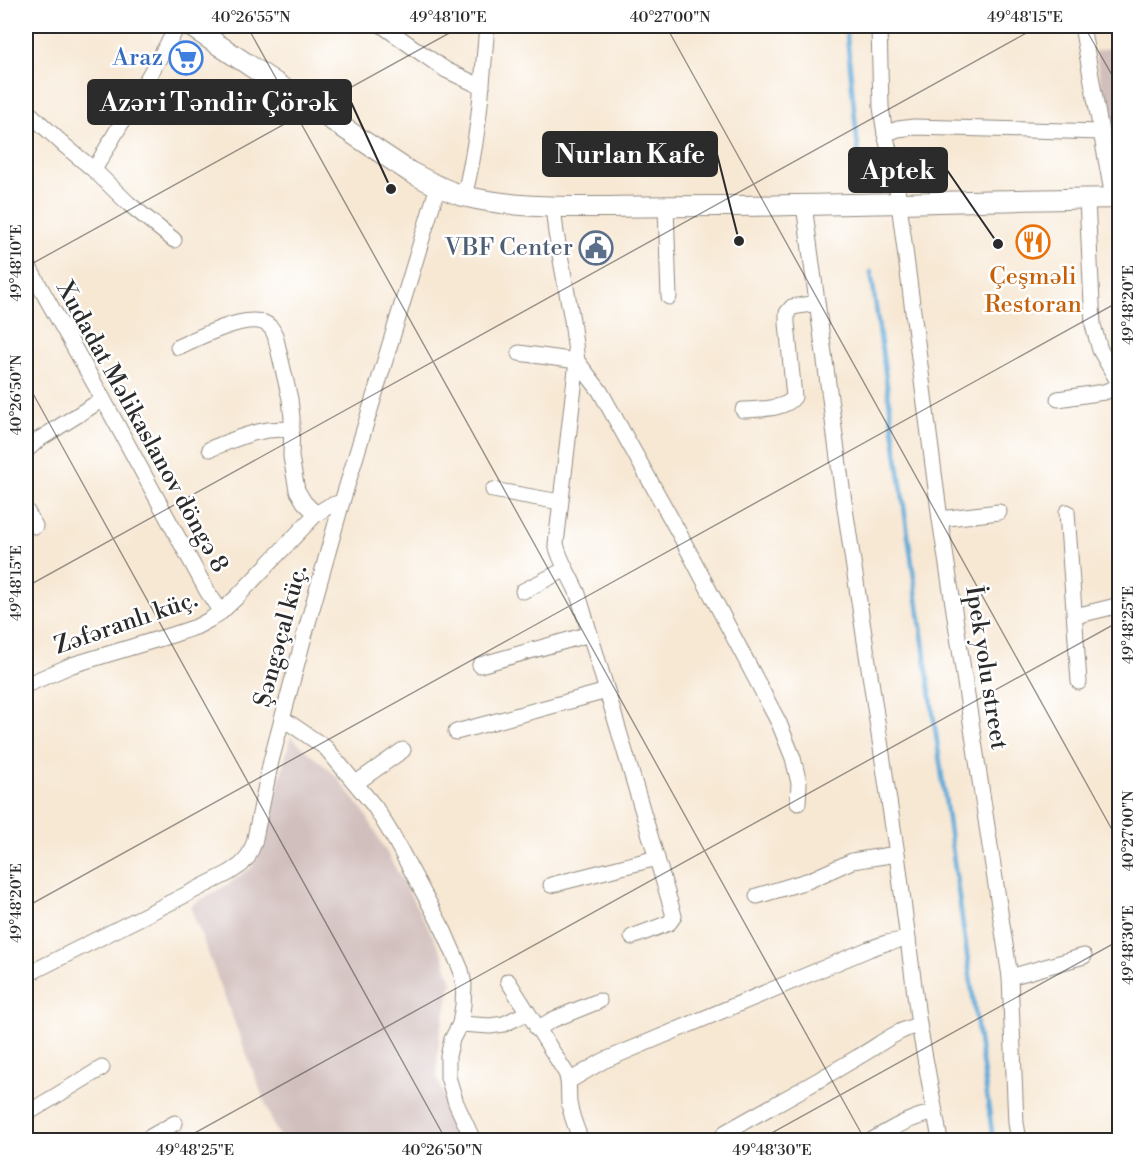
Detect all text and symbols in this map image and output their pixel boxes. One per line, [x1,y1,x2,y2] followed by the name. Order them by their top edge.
[212,8,290,27] text: 40°26'55"N
[409,8,487,27] text: 49°48'10"E
[630,8,710,27] text: 40°27'00"N
[987,8,1063,27] text: 49°48'15"E
[168,40,204,76] supermarket icon: Araz
[112,43,163,73] place label: Araz
[88,80,351,124] callout: Azəri Təndir Çörək
[99,87,339,119] text: Azəri Təndir Çörək
[543,132,717,176] callout: Nurlan Kafe
[555,139,705,171] text: Nurlan Kafe
[849,148,947,192] callout: Aptek
[860,155,936,187] text: Aptek
[7,224,26,302] text: 49°48'10"E
[1015,224,1051,260] restaurant icon: Çeşməli Restoran
[578,230,614,266] public building icon: VBF Center
[444,233,573,263] place label: VBF Center
[984,262,1082,320] place label: Çeşməli Restoran
[1119,265,1138,345] text: 49°48'20"E
[49,275,235,578] street label: Xudadat Məlikaslanov döngə 8
[7,355,26,435] text: 40°26'50"N
[7,545,26,621] text: 49°48'15"E
[248,562,314,710] street label: Şəngəçal küç.
[50,584,202,662] street label: Zəfəranlı küç.
[958,584,1015,752] street label: İpek yolu street
[1119,586,1138,664] text: 49°48'25"E
[1119,791,1138,871] text: 40°27'00"N
[7,863,26,943] text: 49°48'20"E
[1119,905,1138,985] text: 49°48'30"E
[156,1141,234,1160] text: 49°48'25"E
[402,1141,482,1160] text: 40°26'50"N
[732,1141,812,1160] text: 49°48'30"E

